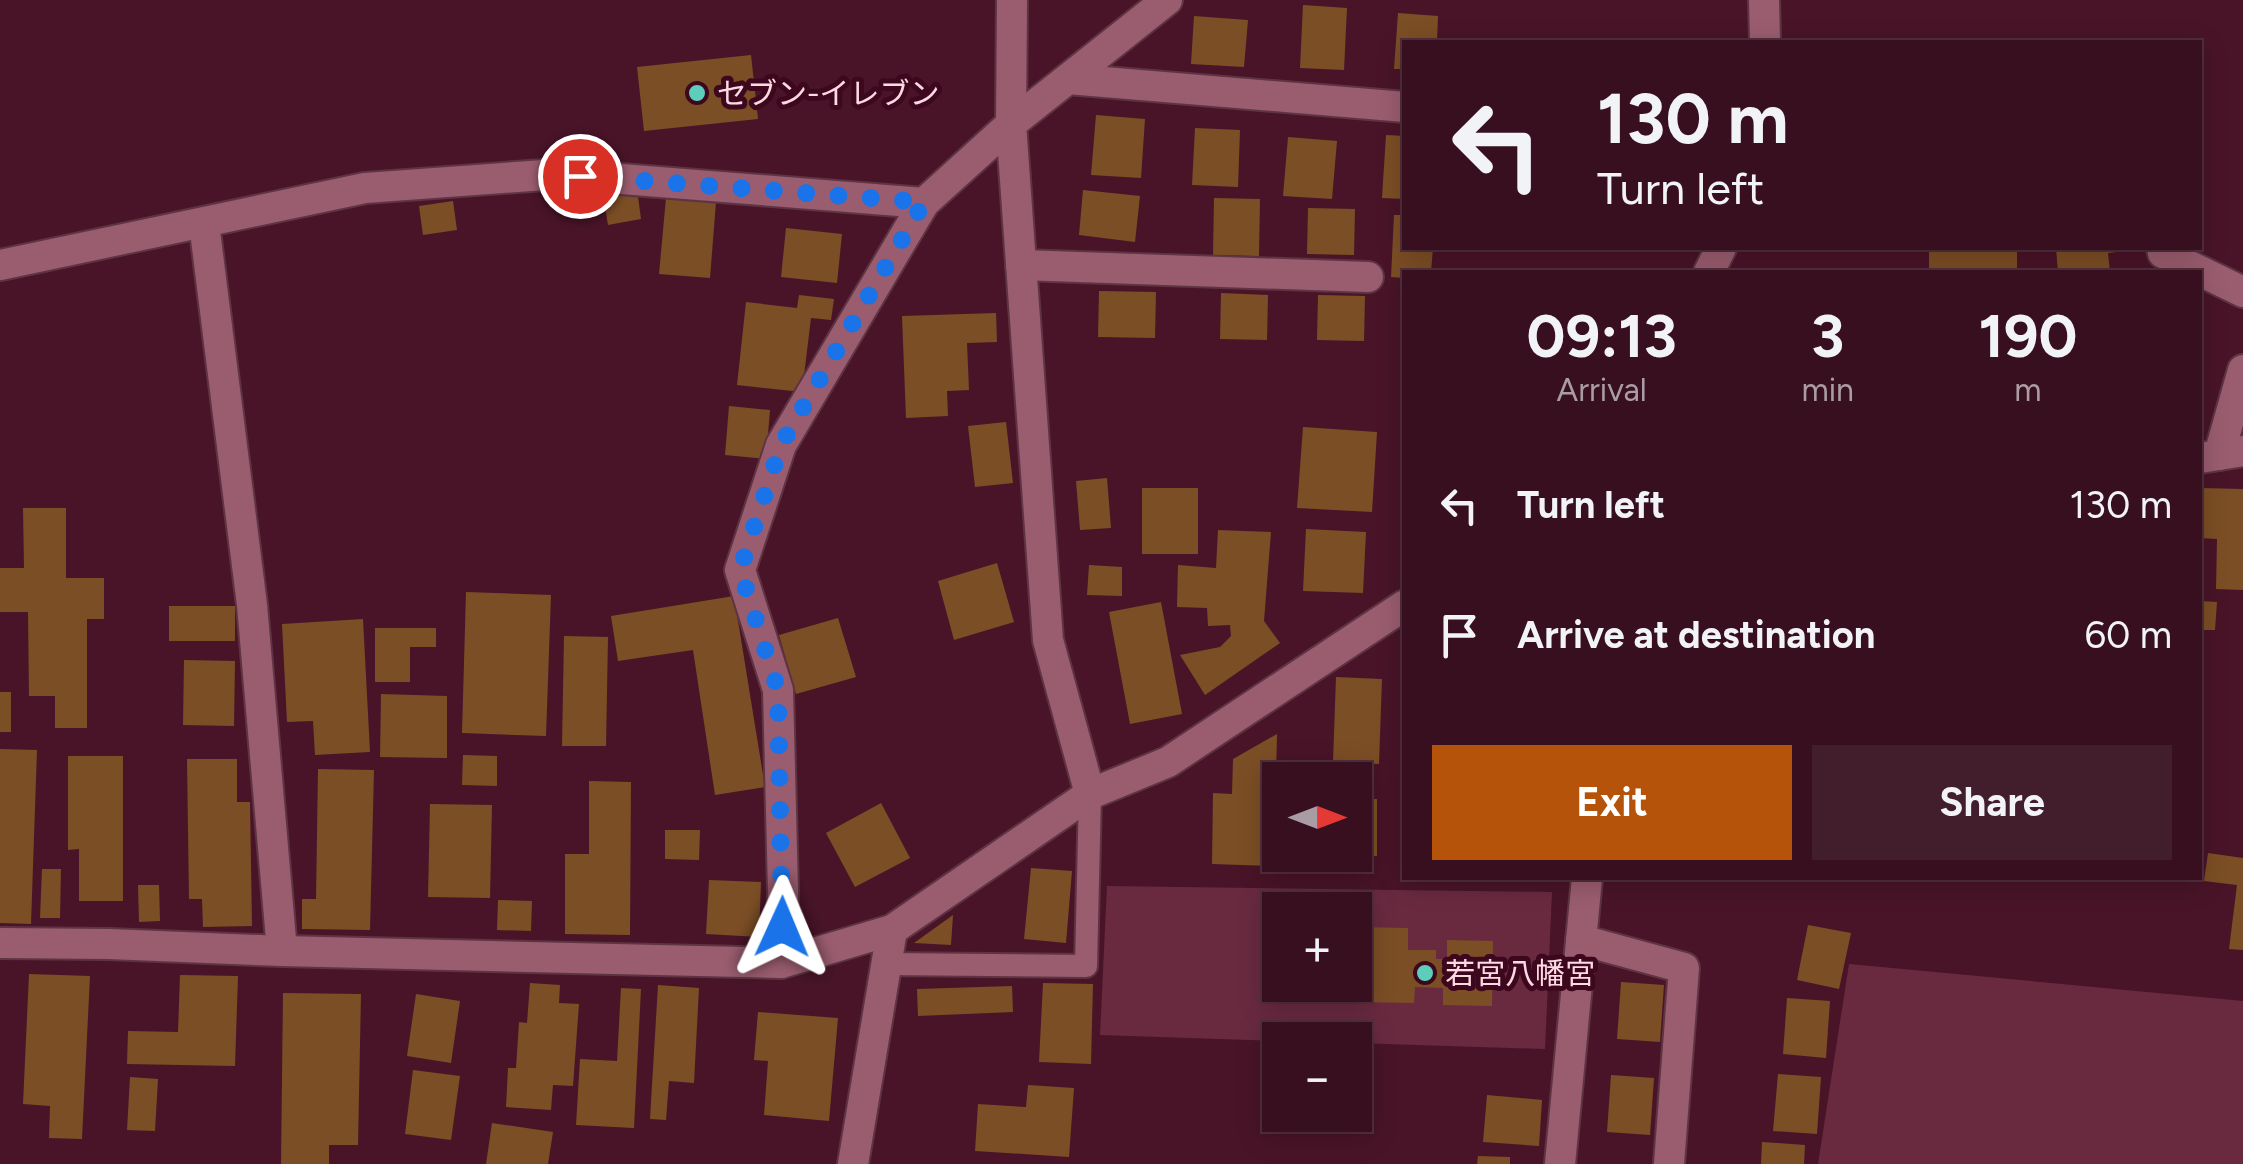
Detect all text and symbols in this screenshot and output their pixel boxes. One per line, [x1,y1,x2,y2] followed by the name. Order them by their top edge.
[717,75,940,112] place label: セブン-イレブン
[1597,76,1789,161] text: 130 m
[1432,80,1562,210] icon: left
[686,82,708,104] marker: セブン-イレブン
[538,134,623,219] pin
[553,149,608,204] icon: arrive
[1597,161,1764,215] text: Turn left
[1527,300,1677,372] text: 09:13
[1811,300,1844,372] text: 3
[1978,300,2077,372] text: 190
[1557,371,1647,409] text: Arrival
[1801,371,1854,409] text: min
[2014,371,2042,409] text: m
[1432,478,1487,533] icon: left
[1517,482,1665,528] text: Turn left
[2070,482,2172,528] text: 130 m
[1432,608,1487,663] icon: arrive
[1517,612,1875,658] text: Arrive at destination
[2084,612,2172,658] text: 60 m
[1432,745,1792,860] button: Exit
[1812,745,2172,860] button: Share
[1262,762,1372,872] north arrow
[1262,762,1372,1132] map controls
[730,875,834,979] position arrow
[1262,892,1372,1002] button: +
[1445,955,1595,992] place label: 若宮八幡宮
[1414,962,1436,984] marker: 若宮八幡宮
[1262,1022,1372,1132] button: −

